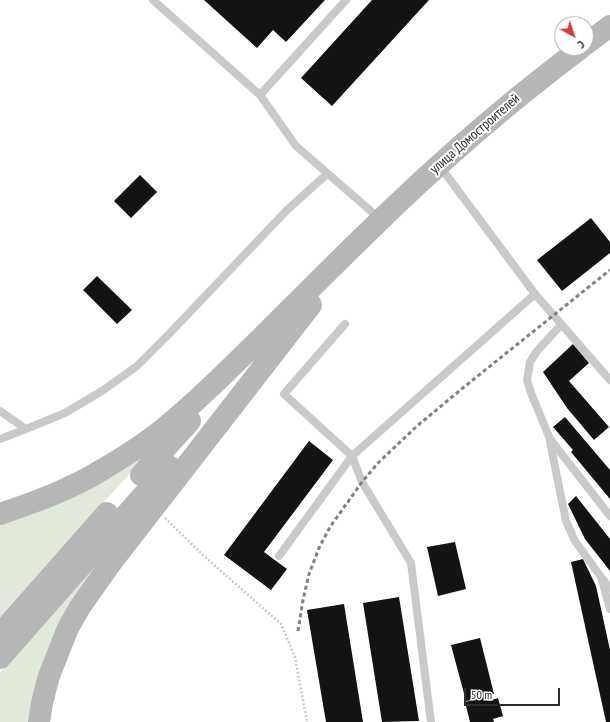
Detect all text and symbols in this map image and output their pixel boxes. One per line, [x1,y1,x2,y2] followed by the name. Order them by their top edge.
[554,16,594,56] north arrow
[575,37,587,51] text: С
[427,90,523,178] street label: улица Домостроителей
[466,680,562,706] scale bar
[471,687,492,702] text: 50 m

